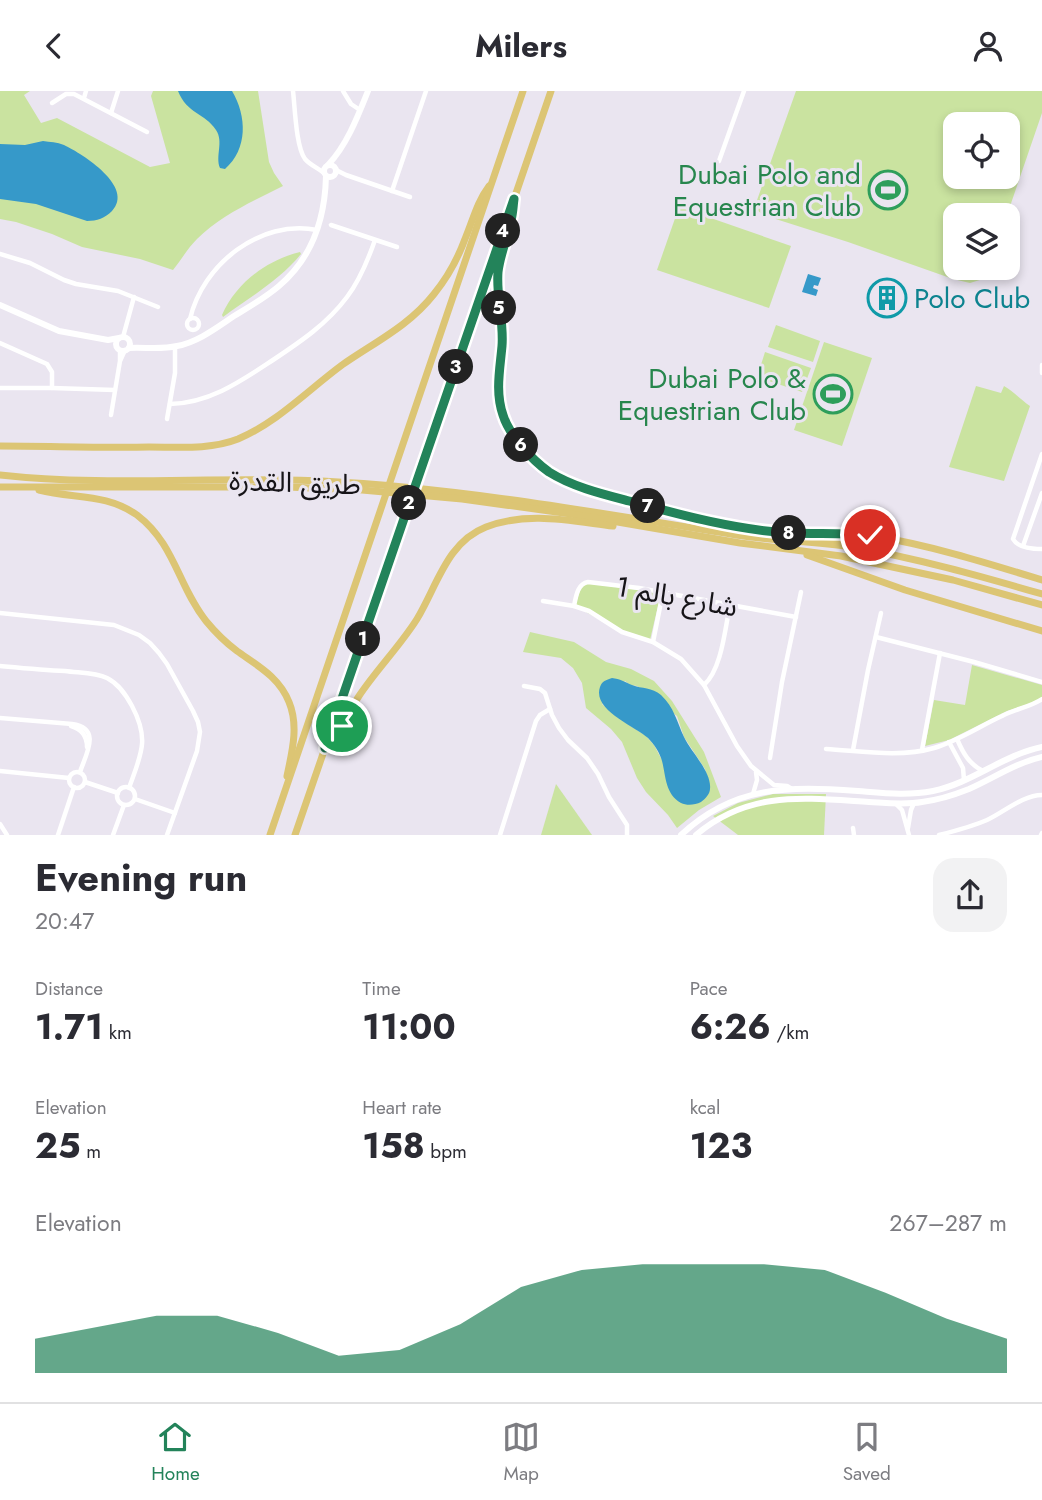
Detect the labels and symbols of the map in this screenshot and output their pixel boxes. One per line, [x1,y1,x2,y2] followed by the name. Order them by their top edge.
[673,154,861,227] place label: Dubai Polo and Equestrian Club
[867,169,909,211] sports icon: Dubai Polo and Equestrian Club
[486,213,520,249] pin: 4
[866,277,908,319] building icon: Polo Club
[914,278,1030,319] place label: Polo Club
[482,291,516,325] pin: 5
[438,349,474,385] pin: 3
[618,358,806,431] place label: Dubai Polo & Equestrian Club
[812,373,854,415] sports icon: Dubai Polo & Equestrian Club
[504,427,538,463] pin: 6
[228,460,362,505] street label: طريق القدرة
[392,485,426,521] pin: 2
[630,489,666,523] pin: 7
[840,505,900,565] pin
[772,515,806,551] pin: 8
[613,566,741,628] street label: شارع بالم 1
[346,621,380,657] pin: 1
[312,696,372,756] pin

